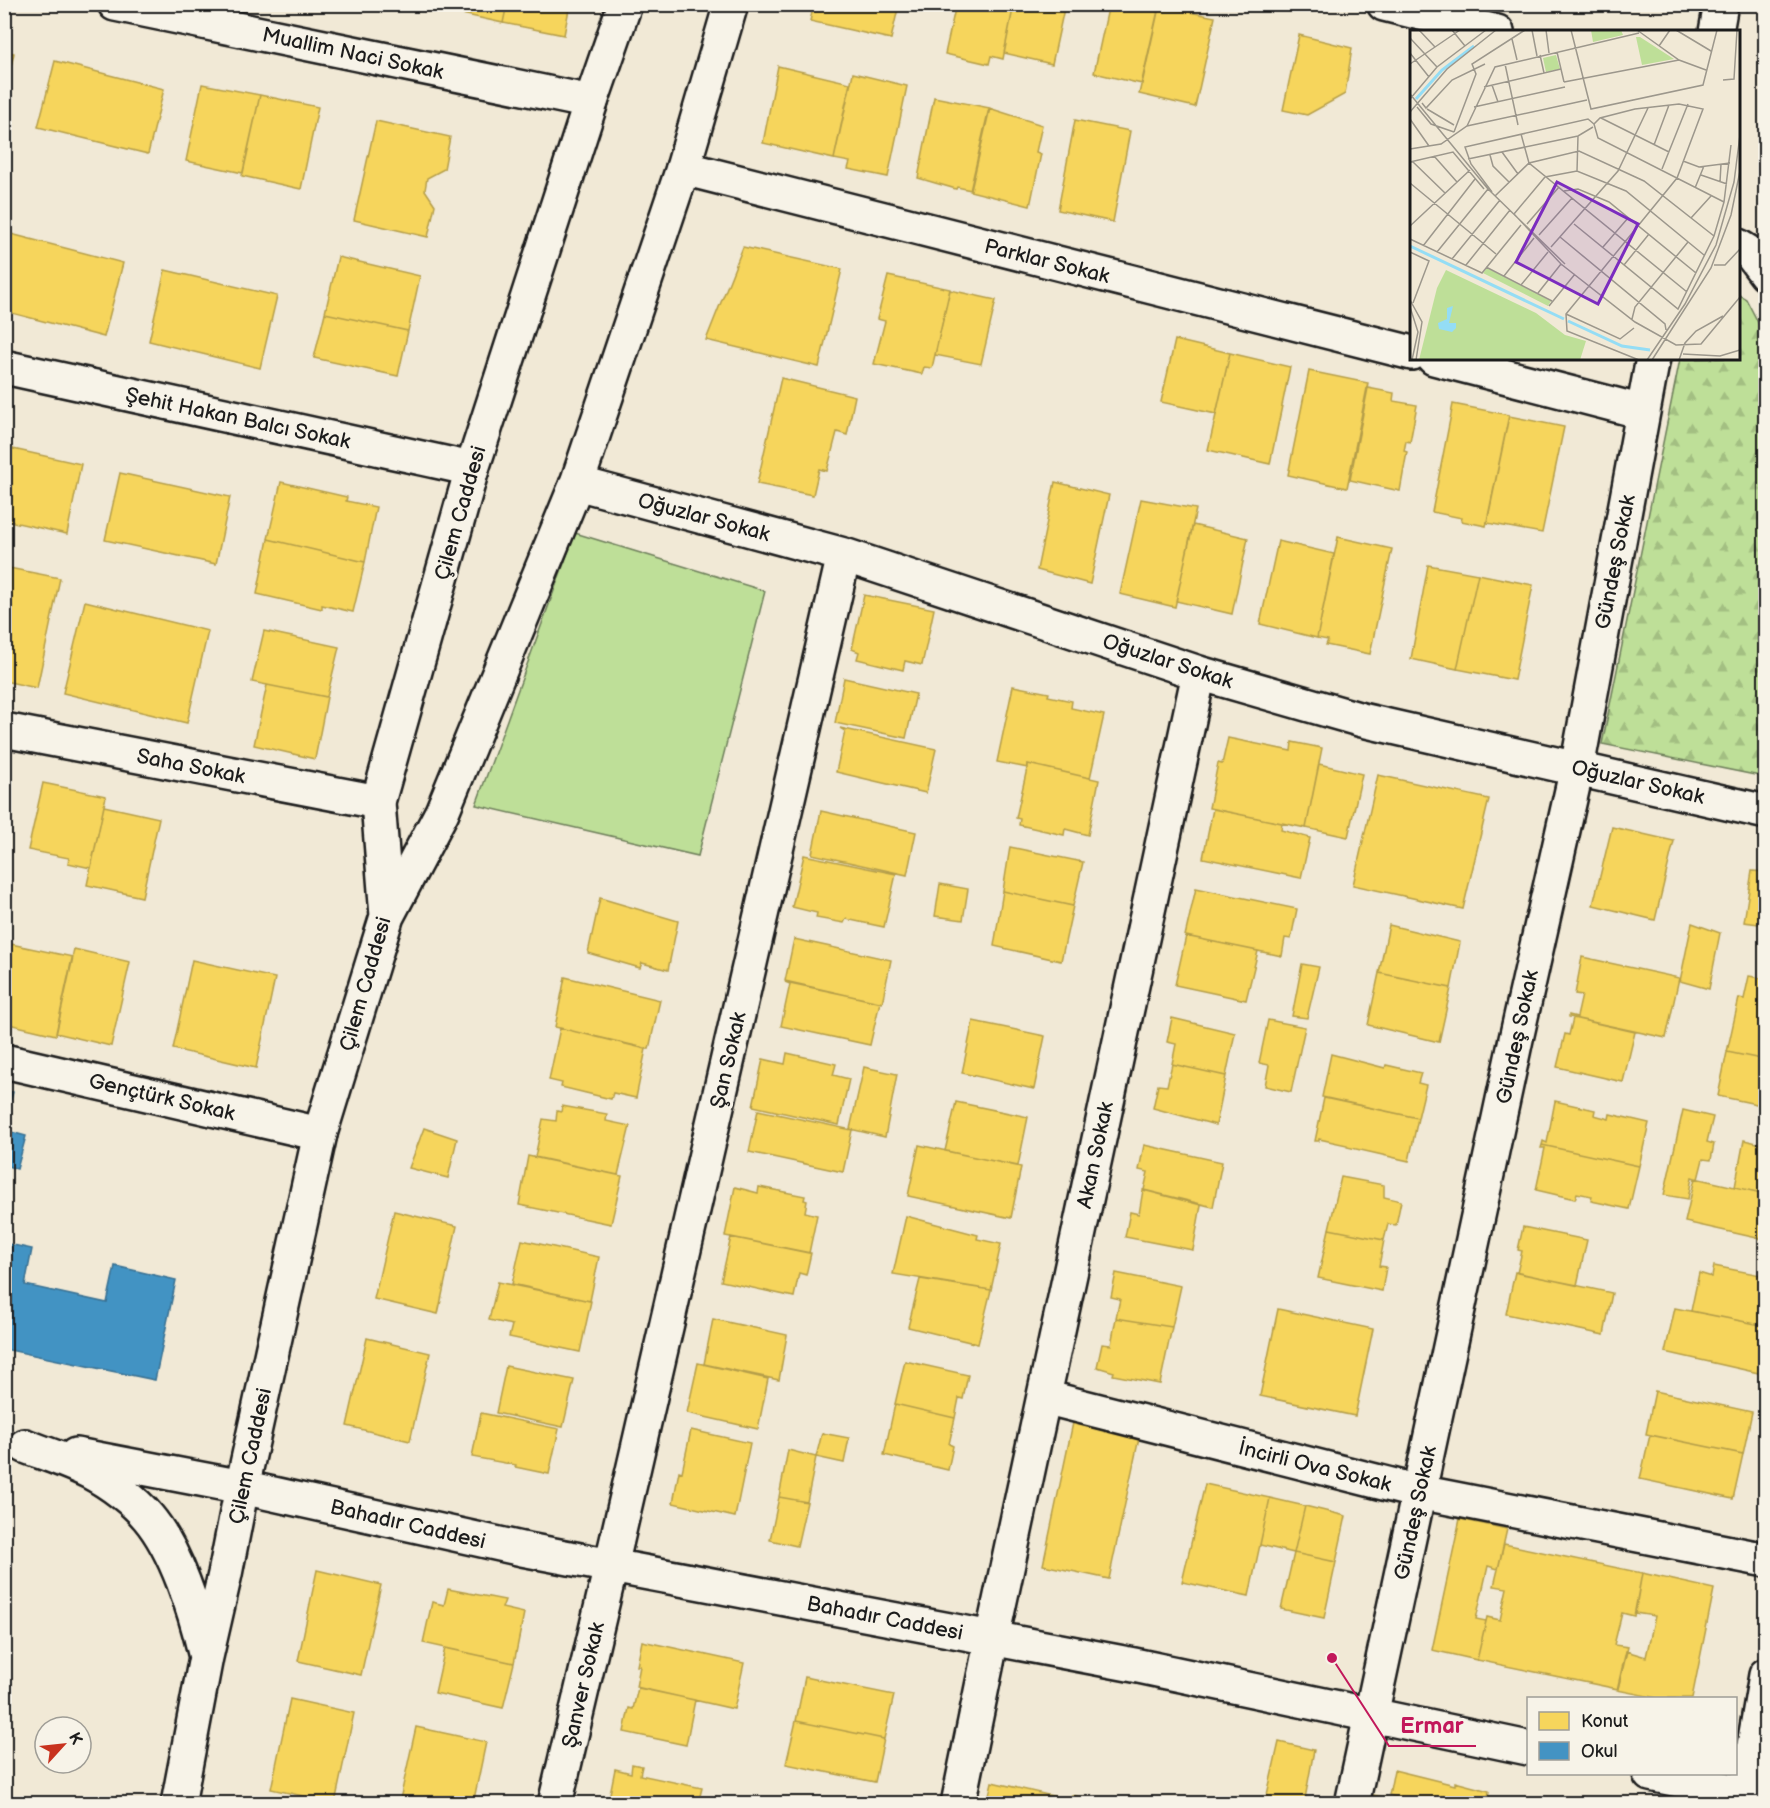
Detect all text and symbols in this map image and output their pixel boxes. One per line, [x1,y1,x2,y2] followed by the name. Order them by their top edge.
[260,22,447,85] street label: Muallim Naci Sokak
[1410,30,1740,360] inset map
[982,234,1113,289] street label: Parklar Sokak
[123,382,353,455] street label: Şehit Hakan Balcı Sokak
[429,443,492,583] street label: Çilem Caddesi
[635,488,773,547] street label: Oğuzlar Sokak
[1590,492,1641,631] street label: Gündeş Sokak
[1100,629,1237,695] street label: Oğuzlar Sokak
[134,744,248,789] street label: Saha Sokak
[1569,755,1707,810] street label: Oğuzlar Sokak
[334,914,397,1054] street label: Çilem Caddesi
[1491,967,1544,1106] street label: Gündeş Sokak
[705,1009,752,1111] street label: Şan Sokak
[86,1069,238,1127] street label: Gençtürk Sokak
[1072,1099,1119,1211] street label: Akan Sokak
[224,1386,277,1526] street label: Çilem Caddesi
[1236,1435,1395,1498] street label: İncirli Ova Sokak
[1389,1443,1442,1582] street label: Gündeş Sokak
[328,1494,488,1555] street label: Bahadır Caddesi
[805,1591,965,1646] street label: Bahadır Caddesi
[557,1619,610,1750] street label: Şanver Sokak
[1527,1697,1737,1775] legend
[1389,1706,1476,1746] callout: Ermar
[1581,1711,1629,1732] text: Konut
[1400,1713,1464,1740] text: Ermar
[33,1715,93,1775] north arrow
[64,1730,86,1748] text: K
[1581,1741,1617,1762] text: Okul

